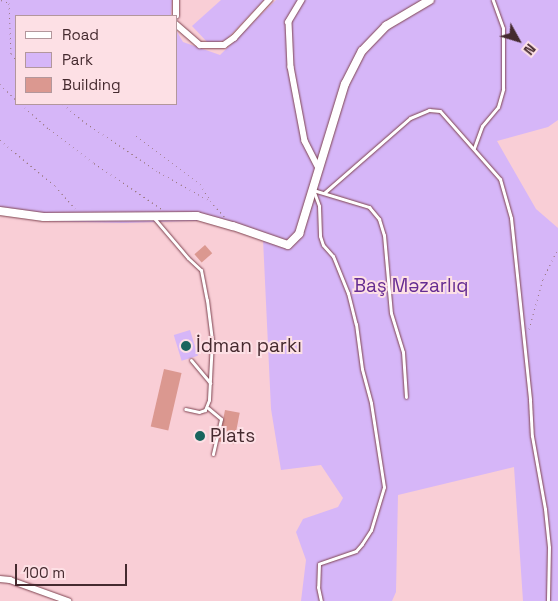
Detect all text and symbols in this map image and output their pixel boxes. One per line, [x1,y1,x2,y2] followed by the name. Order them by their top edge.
[15,15,178,105] legend
[493,15,543,65] north arrow
[62,25,99,44] text: Road
[520,40,540,59] text: N
[62,50,93,69] text: Park
[62,75,121,94] text: Building
[353,275,469,297] park label: Baş Məzarlıq
[196,335,302,357] place label: İdman parkı
[180,340,192,352] marker: İdman parkı
[210,425,255,447] place label: Plats
[194,430,206,442] marker: Plats
[18,554,130,586] scale bar
[23,563,65,582] text: 100 m

